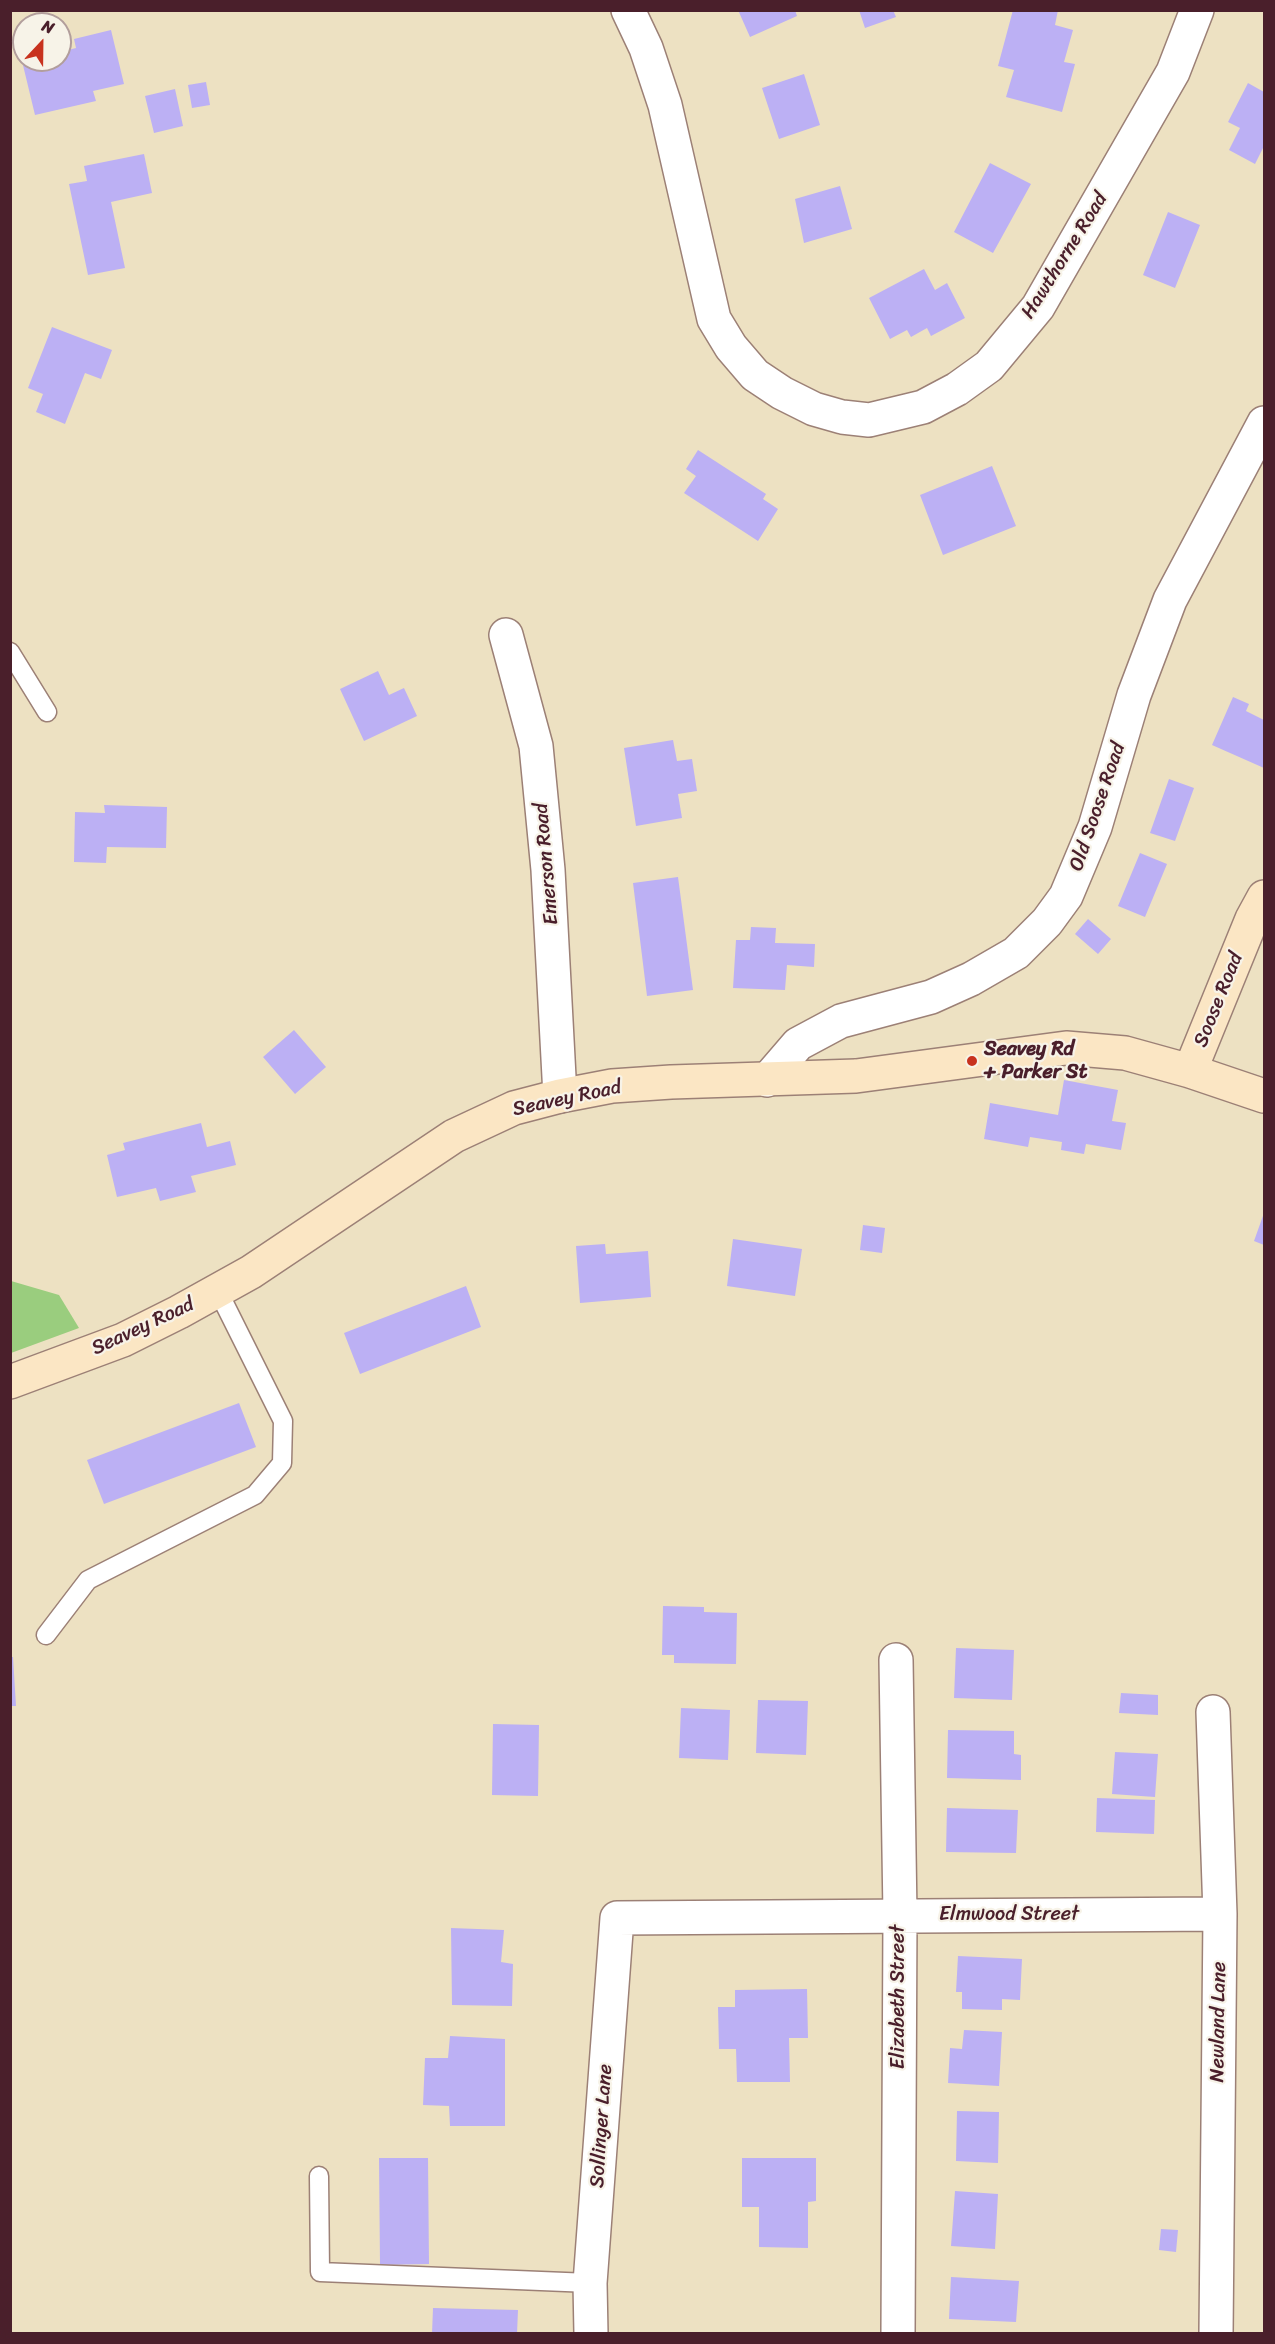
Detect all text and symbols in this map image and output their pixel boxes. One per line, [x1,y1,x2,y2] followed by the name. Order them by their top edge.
[38,11,59,42] text: N
[12,12,72,72] north arrow
[1017,189,1113,323] street label: Hawthorne Road
[1065,740,1131,874] street label: Old Soose Road
[530,802,564,926] street label: Emerson Road
[1189,949,1249,1051] street label: Soose Road
[984,1038,1087,1085] place label: Seavey Rd + Parker St
[965,1054,979,1068] marker: Seavey Rd + Parker St
[511,1076,623,1122] street label: Seavey Road
[88,1293,198,1361] street label: Seavey Road
[939,1903,1079,1927] street label: Elmwood Street
[887,1925,911,2069] street label: Elizabeth Street
[1206,1961,1232,2083] street label: Newland Lane
[586,2063,618,2189] street label: Sollinger Lane

